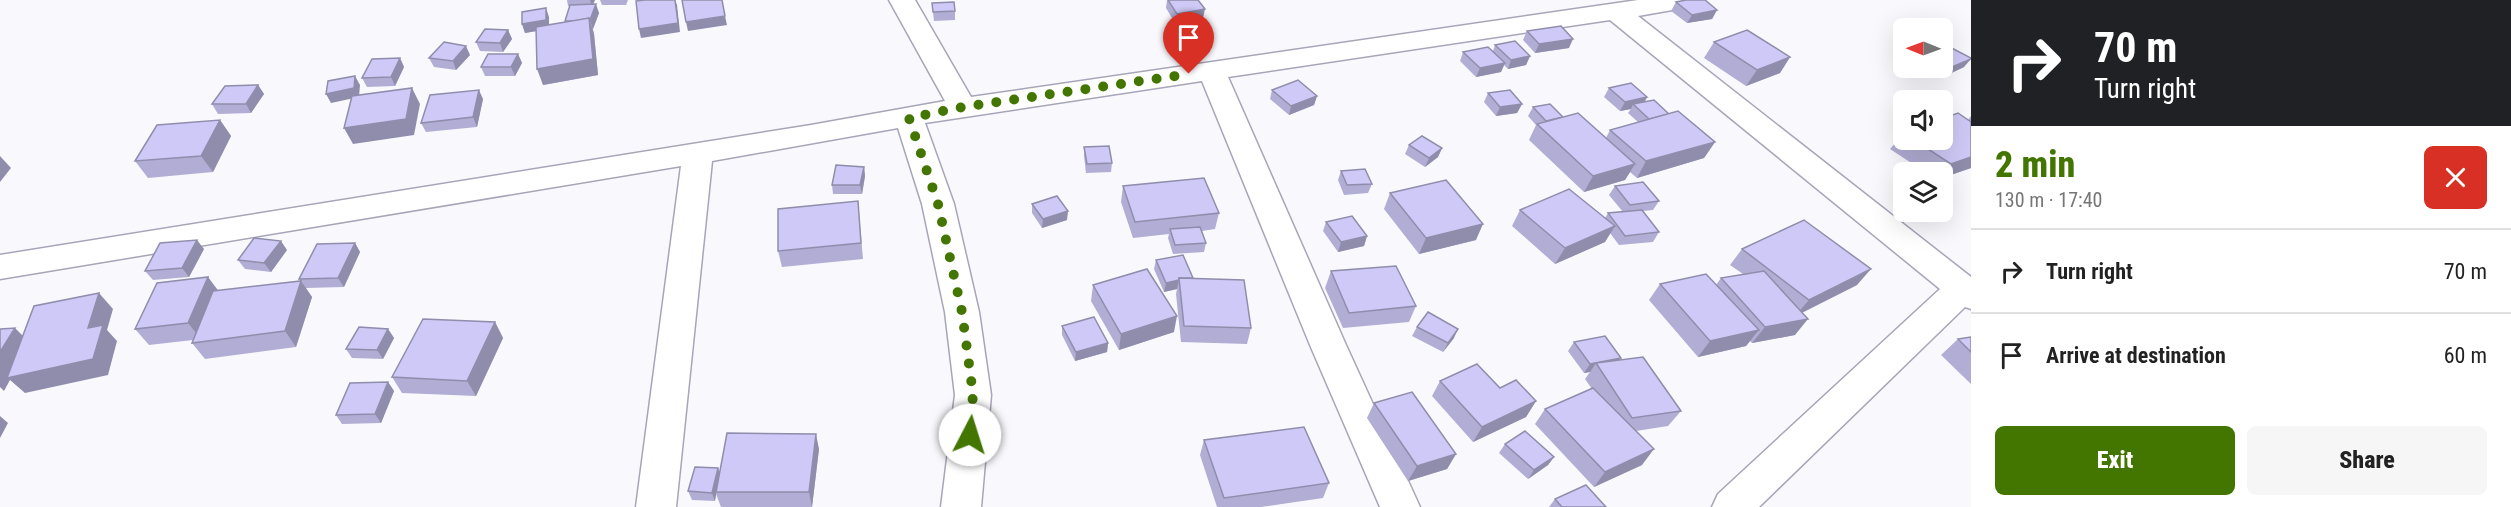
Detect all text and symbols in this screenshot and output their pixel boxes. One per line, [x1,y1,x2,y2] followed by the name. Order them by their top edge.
[1163,12,1214,74] pin
[1893,18,1953,78] north arrow
[1893,18,1953,222] map controls
[1172,21,1205,54] icon: arrive
[2094,23,2177,72] text: 70 m
[1995,24,2073,102] icon: right
[2094,73,2196,105] text: Turn right
[1893,90,1953,150] button: sound
[1995,144,2075,186] text: 2 min
[2424,146,2487,209] button: close
[1893,162,1953,222] button: layers
[1995,188,2102,212] text: 130 m · 17:40
[1995,255,2028,288] icon: right
[2046,259,2133,284] text: Turn right
[2444,259,2487,284] text: 70 m
[1995,339,2028,372] icon: arrive
[2046,343,2226,368] text: Arrive at destination
[2444,343,2487,368] text: 60 m
[938,403,1002,467] position arrow
[1995,426,2235,495] button: Exit
[2247,426,2487,495] button: Share

